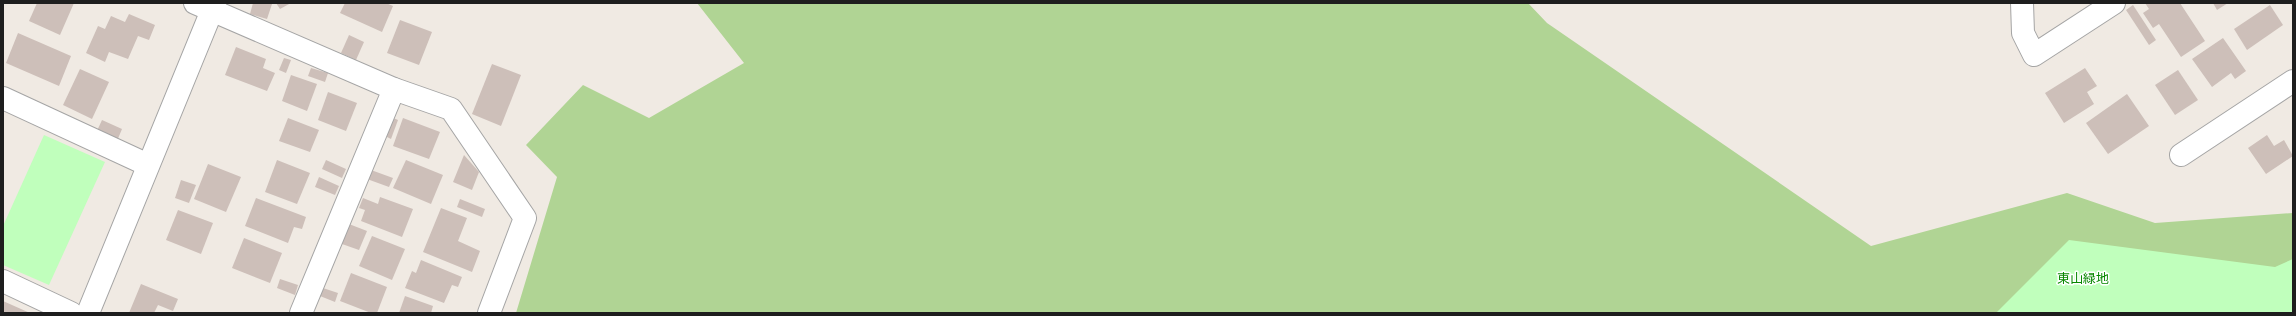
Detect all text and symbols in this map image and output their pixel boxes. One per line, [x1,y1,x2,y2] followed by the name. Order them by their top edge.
[2057,271,2109,286] park label: 東山緑地

